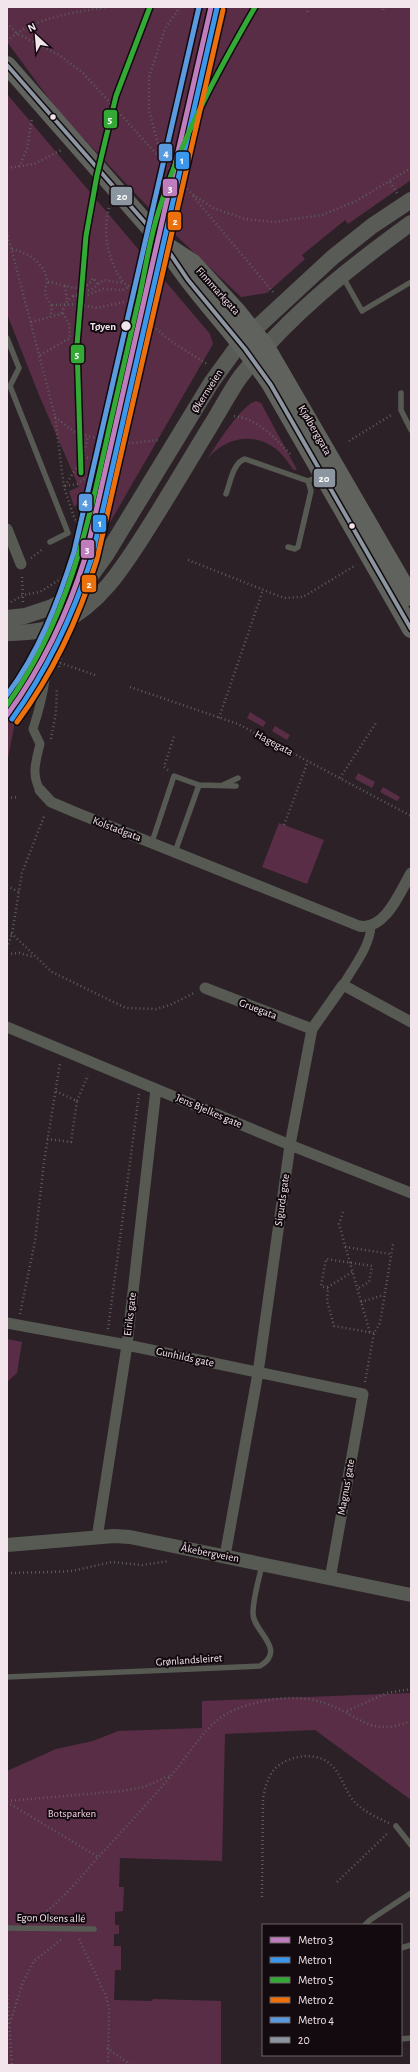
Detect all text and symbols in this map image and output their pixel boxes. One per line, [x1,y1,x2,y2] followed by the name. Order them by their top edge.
[16,16,56,56] north arrow
[26,21,38,34] text: N
[103,109,118,129] line badge: 5
[48,112,58,122] unlabelled marker
[108,114,113,125] text: 5
[158,143,173,162] line badge: 4
[163,148,169,159] text: 4
[175,151,190,170] line badge: 1
[180,155,184,166] text: 1
[162,178,178,197] line badge: 3
[168,183,173,194] text: 3
[110,186,133,206] line badge: 20
[117,191,128,202] text: 20
[167,211,182,231] line badge: 2
[172,216,178,227] text: 2
[194,265,242,317] street label: Finnmarkgata
[119,319,133,333] marker: Tøyen
[90,321,116,332] place label: Tøyen
[70,344,85,364] line badge: 5
[75,349,80,360] text: 5
[189,367,225,415] street label: Økernveien
[296,403,334,457] street label: Kjølberggata
[313,468,336,488] line badge: 20
[319,473,330,484] text: 20
[78,493,93,512] line badge: 4
[82,497,88,508] text: 4
[92,514,107,533] line badge: 1
[98,518,102,529] text: 1
[347,521,357,531] unlabelled marker
[80,539,95,559] line badge: 3
[85,544,90,555] text: 3
[81,574,97,593] line badge: 2
[86,579,92,590] text: 2
[253,728,295,758] street label: Hagegata
[91,815,143,843] street label: Kolstadgata
[238,997,278,1021] street label: Gruegata
[174,1092,244,1130] street label: Jens Bjelkes gate
[273,1173,291,1227] street label: Sigurds gate
[122,1292,138,1336] street label: Eiriks gate
[155,1345,215,1369] street label: Gunhilds gate
[336,1458,356,1516] street label: Magnus’ gate
[180,1541,240,1564] street label: Åkebergveien
[155,1652,223,1668] street label: Grønlandsleiret
[48,1808,96,1819] park label: Botsparken
[16,1912,86,1924] street label: Egon Olsens allé
[262,1924,402,2056] legend
[298,1934,333,1946] text: Metro 3
[298,1954,332,1966] text: Metro 1
[298,1974,333,1986] text: Metro 5
[298,1994,334,2006] text: Metro 2
[298,2014,334,2026] text: Metro 4
[298,2034,310,2046] text: 20

